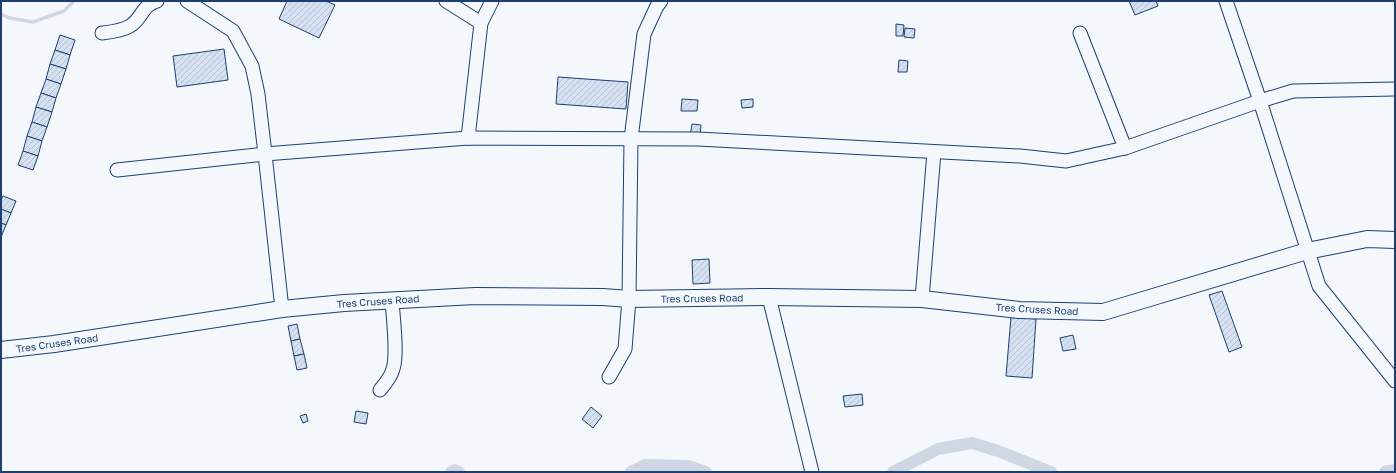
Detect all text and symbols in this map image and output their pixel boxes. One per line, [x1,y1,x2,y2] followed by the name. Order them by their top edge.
[660,291,744,305] street label: Tres Cruses Road
[336,292,420,310] street label: Tres Cruses Road
[995,301,1079,317] street label: Tres Cruses Road
[15,331,99,355] street label: Tres Cruses Road

